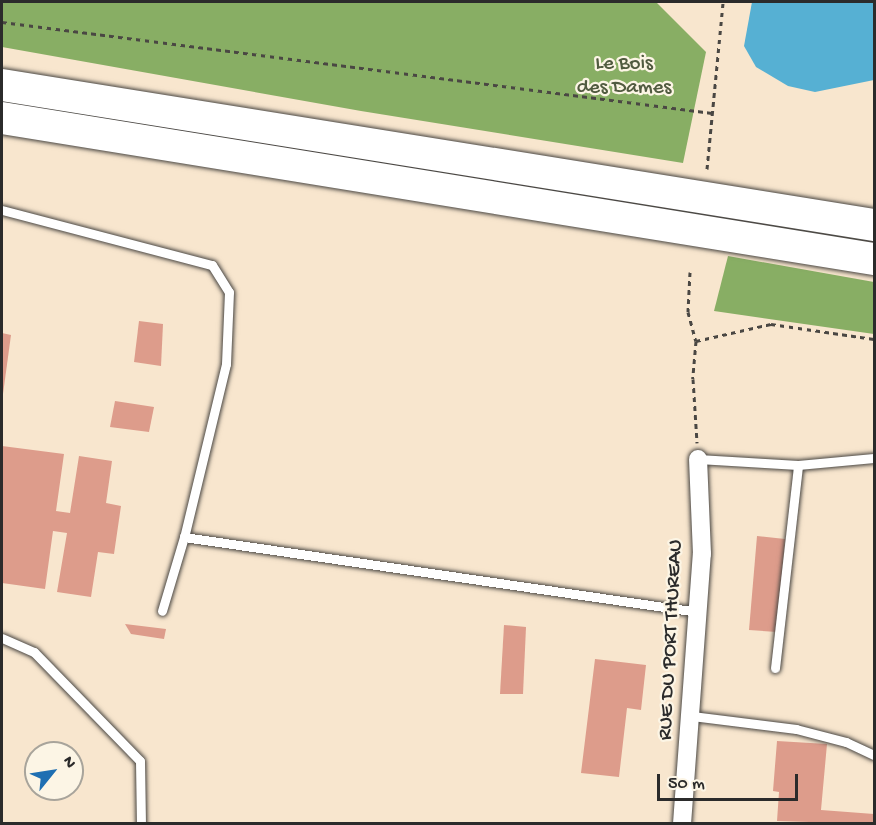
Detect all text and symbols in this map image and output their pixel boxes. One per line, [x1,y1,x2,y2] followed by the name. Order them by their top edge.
[577,52,671,102] park label: Le Bois des Dames
[654,539,690,741] street label: RUE DU PORT THUREAU
[24,741,84,801] north arrow
[57,753,79,772] text: N
[660,762,801,800] scale bar
[668,774,705,795] text: 50 m

